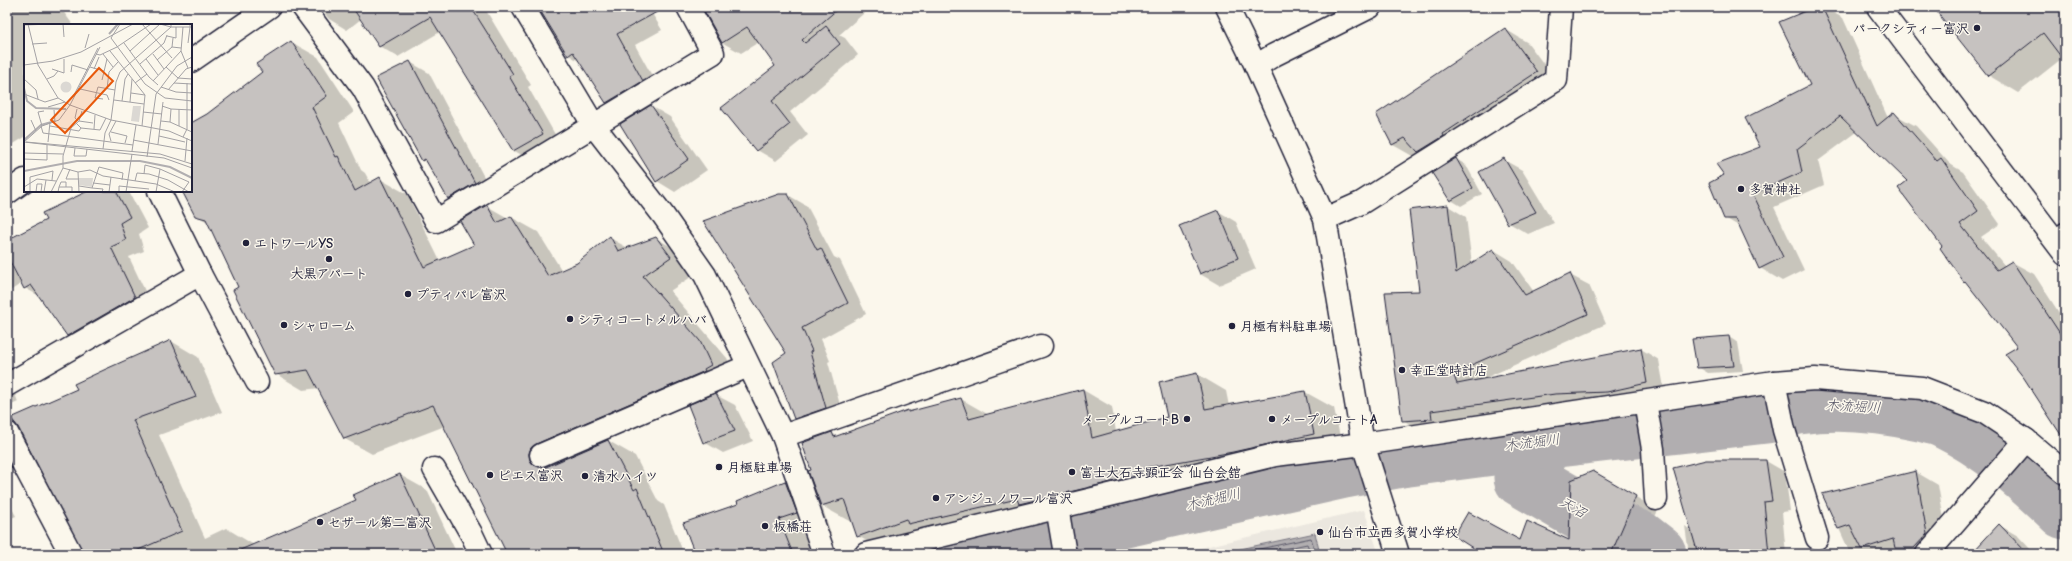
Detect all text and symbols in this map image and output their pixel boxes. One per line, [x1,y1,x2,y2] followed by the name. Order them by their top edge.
[1853,21,1969,36] place label: パークシティー富沢
[1972,23,1982,33] marker: パークシティー富沢
[24,24,192,192] inset map
[1749,182,1801,197] place label: 多賀神社
[1736,184,1746,194] marker: 多賀神社
[254,236,333,251] place label: エトワールYS
[241,238,251,248] marker: エトワールYS
[324,254,334,264] marker: 大黒アパート
[290,266,368,281] place label: 大黒アパート
[416,287,506,302] place label: プティパレ富沢
[403,289,413,299] marker: プティパレ富沢
[578,312,707,327] place label: シティコートメルハバ
[565,314,575,324] marker: シティコートメルハバ
[292,318,356,333] place label: シャローム
[1240,319,1331,334] place label: 月極有料駐車場
[279,320,289,330] marker: シャローム
[1227,321,1237,331] marker: 月極有料駐車場
[1410,363,1488,378] place label: 幸正堂時計店
[1397,365,1407,375] marker: 幸正堂時計店
[1825,397,1881,416] water label: 木流堀川
[1081,412,1179,427] place label: メープルコートB
[1280,412,1378,427] place label: メープルコートA
[1182,414,1192,424] marker: メープルコートB
[1267,414,1277,424] marker: メープルコートA
[1503,431,1561,454] water label: 木流堀川
[727,460,792,475] place label: 月極駐車場
[714,462,724,472] marker: 月極駐車場
[1080,465,1241,480] place label: 富士大石寺顕正会 仙台会舘
[1067,467,1077,477] marker: 富士大石寺顕正会 仙台会舘
[498,468,563,483] place label: ピエス富沢
[593,469,658,484] place label: 清水ハイツ
[485,470,495,480] marker: ピエス富沢
[580,471,590,481] marker: 清水ハイツ
[1184,485,1242,514] water label: 木流堀川
[944,491,1072,506] place label: アンジュノワール富沢
[931,493,941,503] marker: アンジュノワール富沢
[1556,493,1590,522] water label: 天沼
[328,515,431,530] place label: セザール第二富沢
[315,517,325,527] marker: セザール第二富沢
[773,519,812,534] place label: 板橋荘
[760,521,770,531] marker: 板橋荘
[1328,525,1458,540] place label: 仙台市立西多賀小学校
[1315,527,1325,537] marker: 仙台市立西多賀小学校

